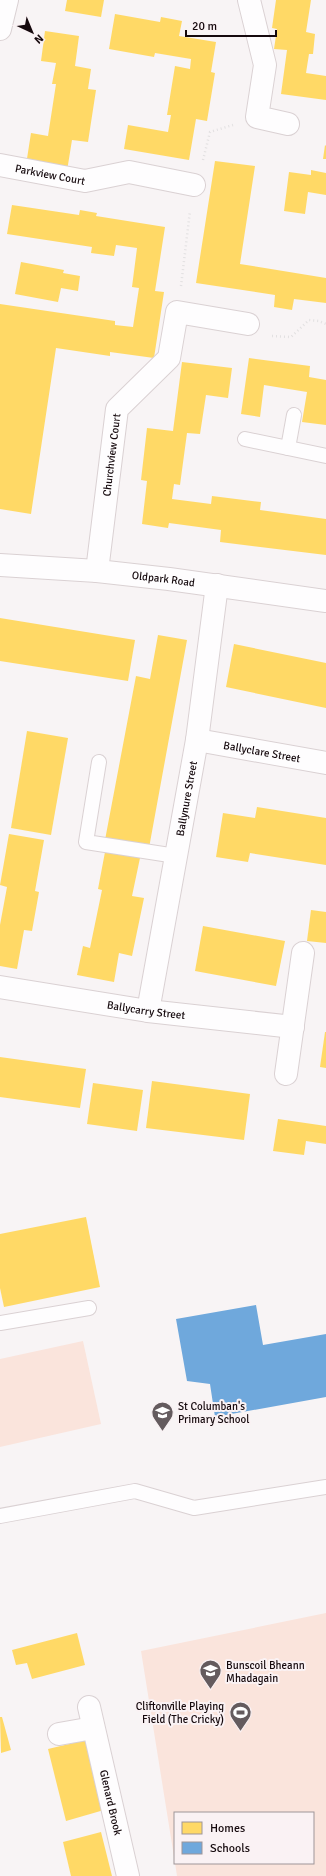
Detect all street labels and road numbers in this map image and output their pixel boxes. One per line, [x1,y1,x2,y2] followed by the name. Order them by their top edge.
[14,162,86,188] street label: Parkview Court
[100,413,123,497] street label: Churchview Court
[131,569,196,590] street label: Oldpark Road
[222,739,302,765] street label: Ballyclare Street
[174,760,200,837] street label: Ballynure Street
[106,998,186,1022] street label: Ballycarry Street
[97,1769,125,1837] street label: Glenard Brook

